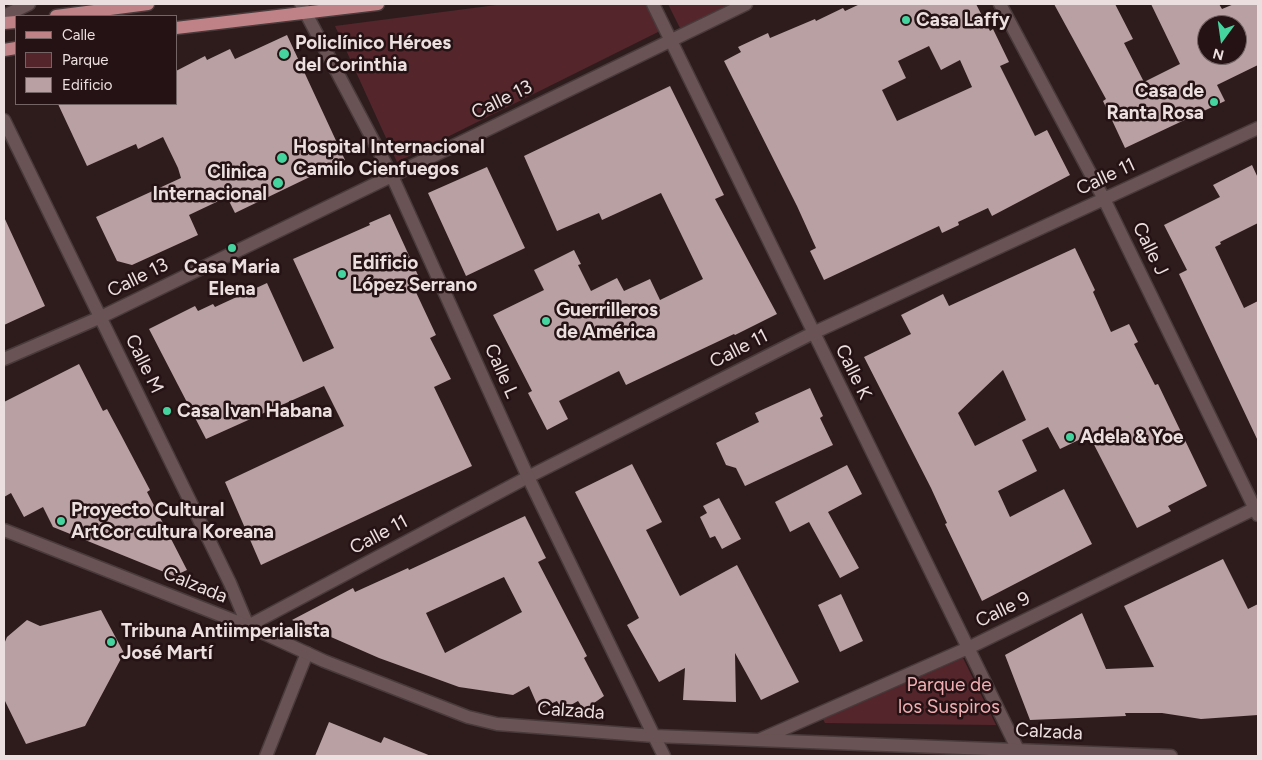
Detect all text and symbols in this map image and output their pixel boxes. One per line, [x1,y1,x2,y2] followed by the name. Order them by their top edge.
[916,9,1010,31] place label: Casa Laffy
[900,14,912,26] marker: Casa Laffy
[15,15,178,105] legend
[1197,15,1247,65] north arrow
[62,26,95,44] text: Calle
[295,32,451,76] place label: Policlínico Héroes del Corinthia
[1211,45,1226,64] text: N
[277,47,291,61] marker: Policlínico Héroes del Corinthia
[62,51,109,69] text: Parque
[62,76,112,94] text: Edificio
[468,76,536,124] street label: Calle 13
[1106,80,1204,124] place label: Casa de Ranta Rosa
[1208,96,1220,108] marker: Casa de Ranta Rosa
[293,136,485,180] place label: Hospital Internacional Camilo Cienfuegos
[275,151,289,165] marker: Hospital Internacional Camilo Cienfuegos
[1073,153,1139,201] street label: Calle 11
[153,161,267,205] place label: Clinica Internacional
[271,176,285,190] marker: Clinica Internacional
[1127,219,1173,279] street label: Calle J
[226,242,238,254] marker: Casa Maria Elena
[352,252,477,296] place label: Edificio López Serrano
[104,254,172,302] street label: Calle 13
[184,256,280,300] place label: Casa Maria Elena
[336,268,348,280] marker: Edificio López Serrano
[556,299,658,343] place label: Guerrilleros de América
[540,315,552,327] marker: Guerrilleros de América
[706,325,772,373] street label: Calle 11
[120,331,168,397] street label: Calle M
[479,340,523,402] street label: Calle L
[830,341,876,403] street label: Calle K
[177,400,332,422] place label: Casa Ivan Habana
[161,405,173,417] marker: Casa Ivan Habana
[1080,426,1184,448] place label: Adela & Yoe
[1064,431,1076,443] marker: Adela & Yoe
[71,499,274,543] place label: Proyecto Cultural ArtCor cultura Koreana
[346,510,412,560] street label: Calle 11
[55,515,67,527] marker: Proyecto Cultural ArtCor cultura Koreana
[159,562,231,608] street label: Calzada
[972,587,1034,633] street label: Calle 9
[121,620,330,664] place label: Tribuna Antiimperialista José Martí
[105,636,117,648] marker: Tribuna Antiimperialista José Martí
[898,674,1000,718] park label: Parque de los Suspiros
[537,697,605,725] street label: Calzada
[1015,719,1083,745] street label: Calzada

